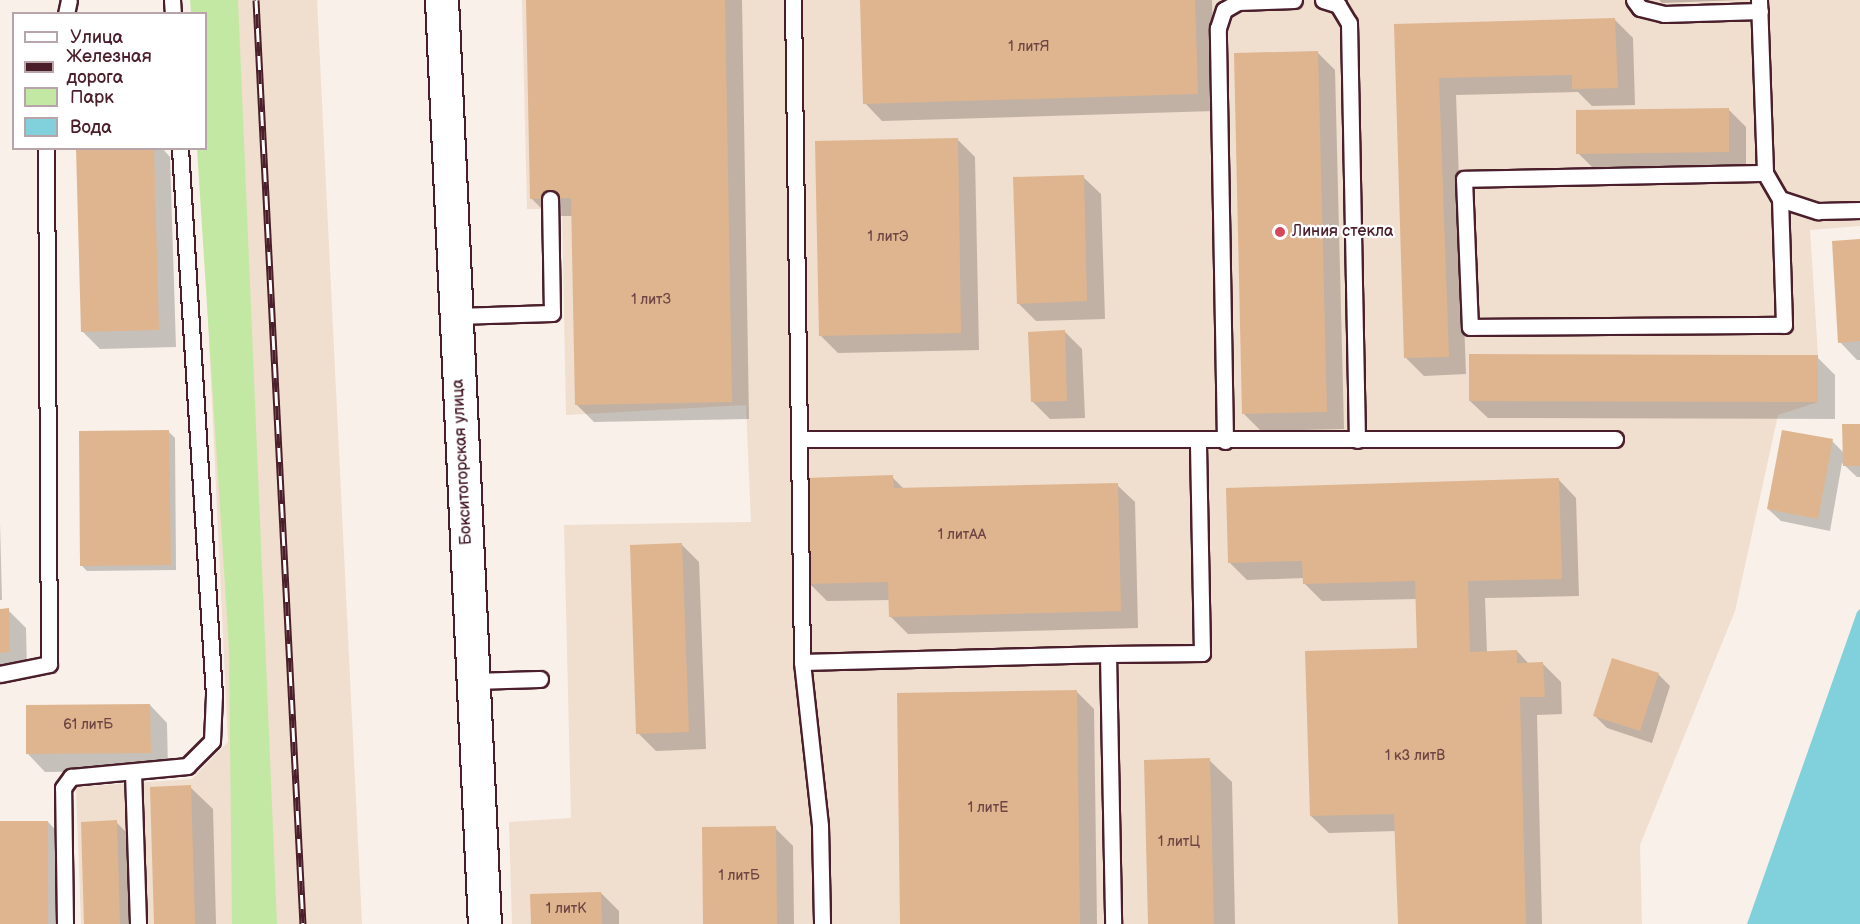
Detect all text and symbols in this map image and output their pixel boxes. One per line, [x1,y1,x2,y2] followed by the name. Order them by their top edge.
[12,12,207,150] legend
[70,27,123,48] text: Улица
[1008,39,1050,55] house number: 1 литЯ
[66,46,152,88] text: Железная дорога
[70,87,114,108] text: Парк
[70,117,112,138] text: Вода
[1292,222,1394,242] place label: Линия стекла
[1273,225,1287,239] marker: Линия стекла
[868,229,908,245] house number: 1 литЭ
[631,292,671,308] house number: 1 литЗ
[449,379,477,545] street label: Бокситогорская улица
[938,527,986,543] house number: 1 литАА
[63,717,113,733] house number: 61 литБ
[1385,748,1445,764] house number: 1 к3 литВ
[968,800,1008,816] house number: 1 литЕ
[1158,834,1200,850] house number: 1 литЦ
[718,868,760,884] house number: 1 литБ
[546,901,586,917] house number: 1 литК

